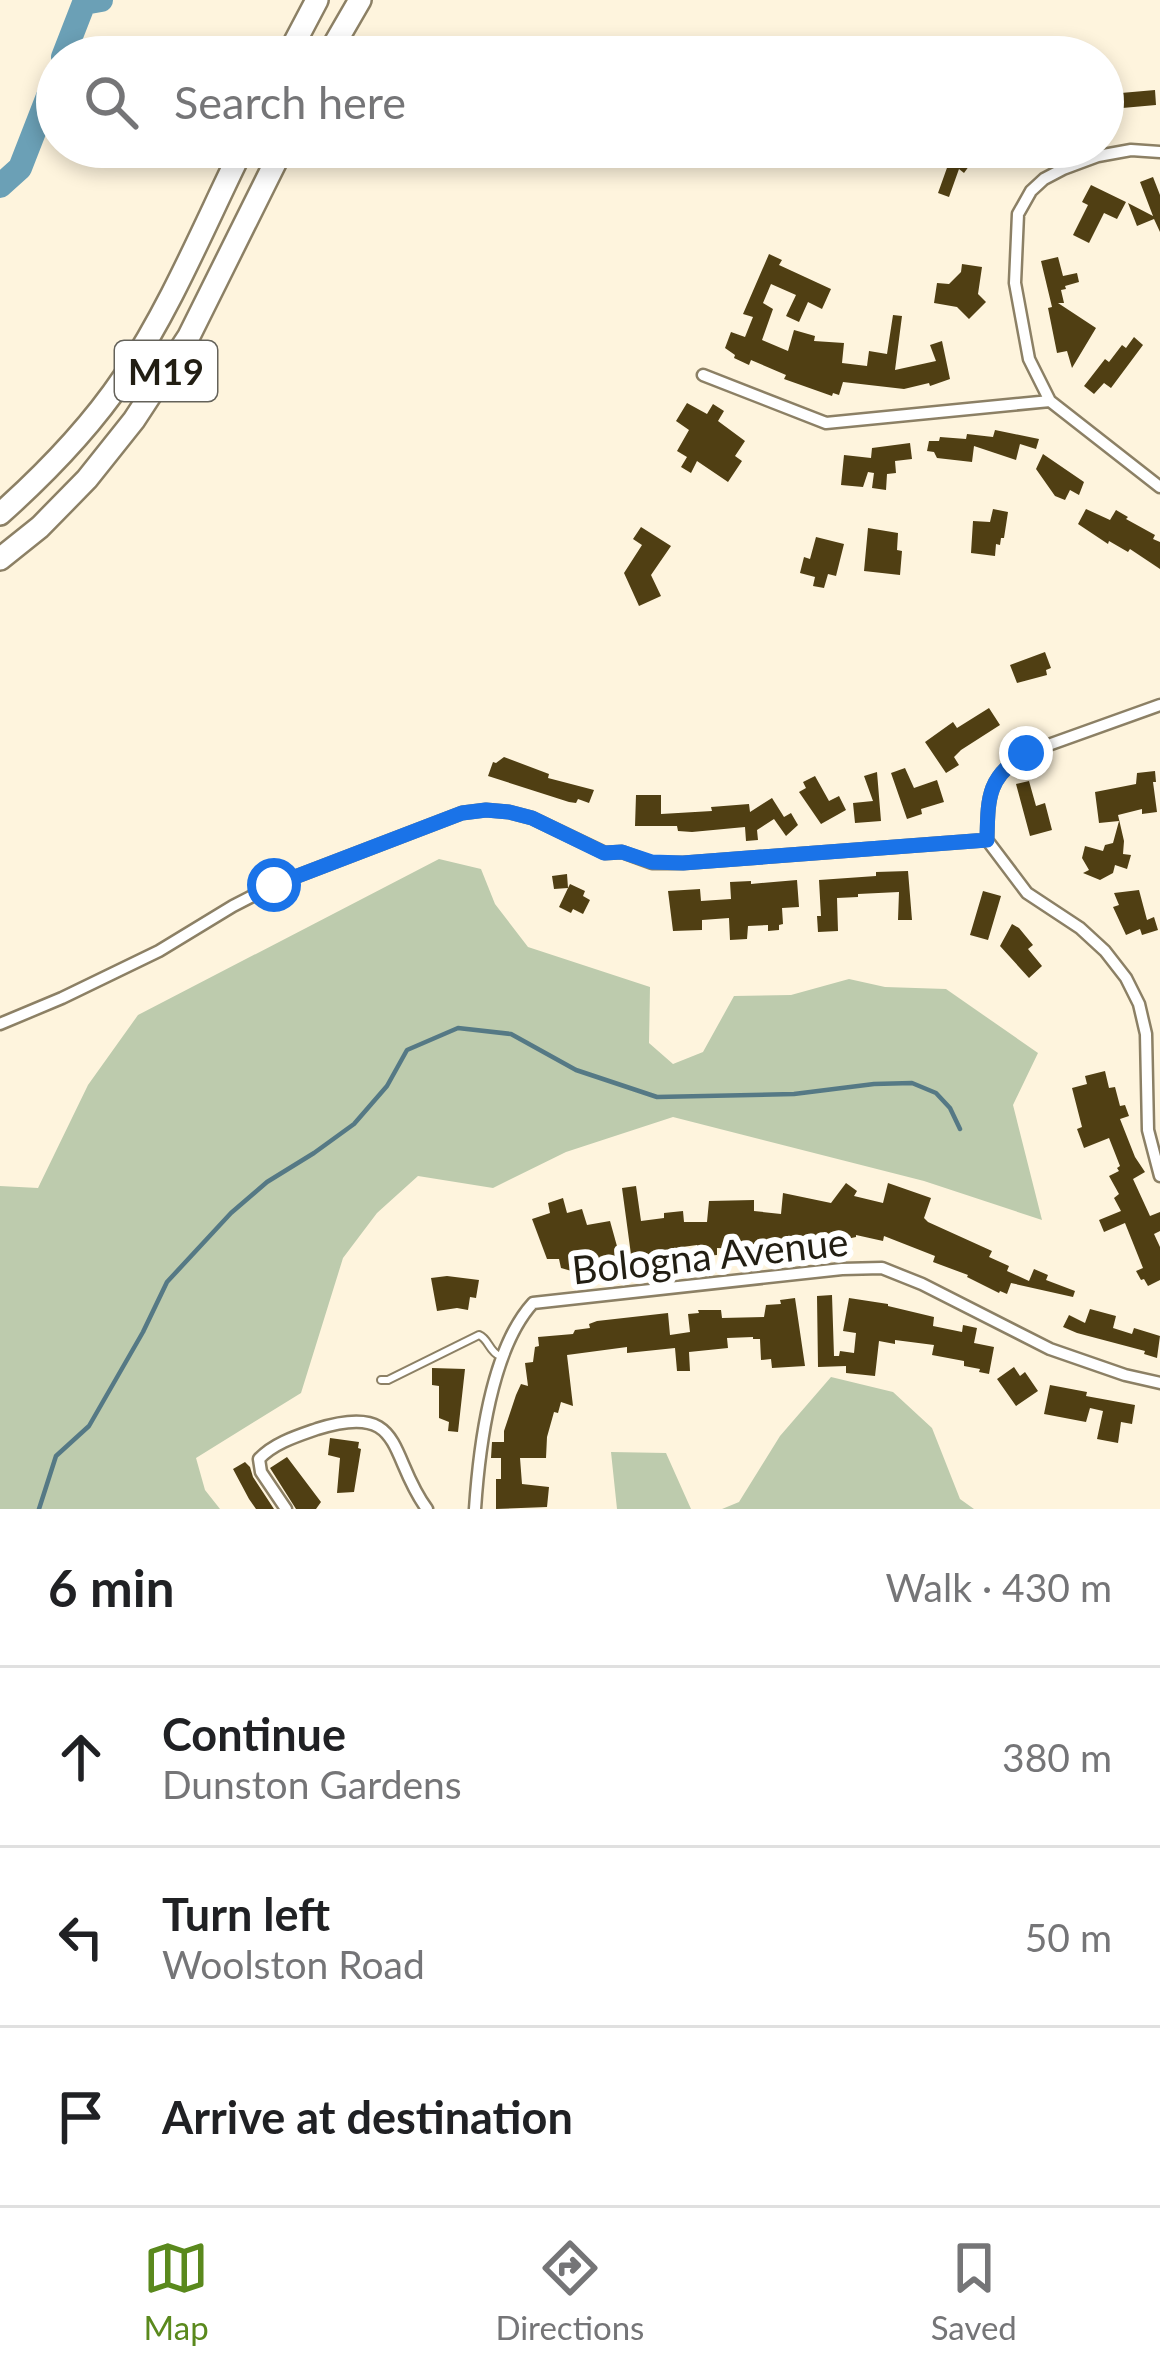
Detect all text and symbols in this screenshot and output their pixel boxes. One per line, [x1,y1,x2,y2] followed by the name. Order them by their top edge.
[36,36,1124,168] search box
[78,69,144,135] icon: search
[174,75,406,129] text: Search here
[115,341,217,401] road number: M19
[999,726,1053,780] route end
[247,858,301,912] route start
[570,1218,850,1292] street label: Bologna Avenue
[48,1557,174,1618] text: 6 min
[885,1564,1112,1610] text: Walk · 430 m
[162,1707,346,1761] text: Continue
[48,1724,114,1790] icon: ahead
[1002,1734,1112,1780] text: 380 m
[162,1761,462,1807] text: Dunston Gardens
[162,1887,330,1941] text: Turn left
[48,1904,114,1970] icon: left
[1025,1914,1112,1960] text: 50 m
[162,1941,425,1987] text: Woolston Road
[48,2084,114,2150] icon: arrive
[162,2090,573,2144] text: Arrive at destination
[143,2235,209,2347] tab: Map
[495,2235,644,2347] tab: Directions
[931,2235,1017,2347] tab: Saved

